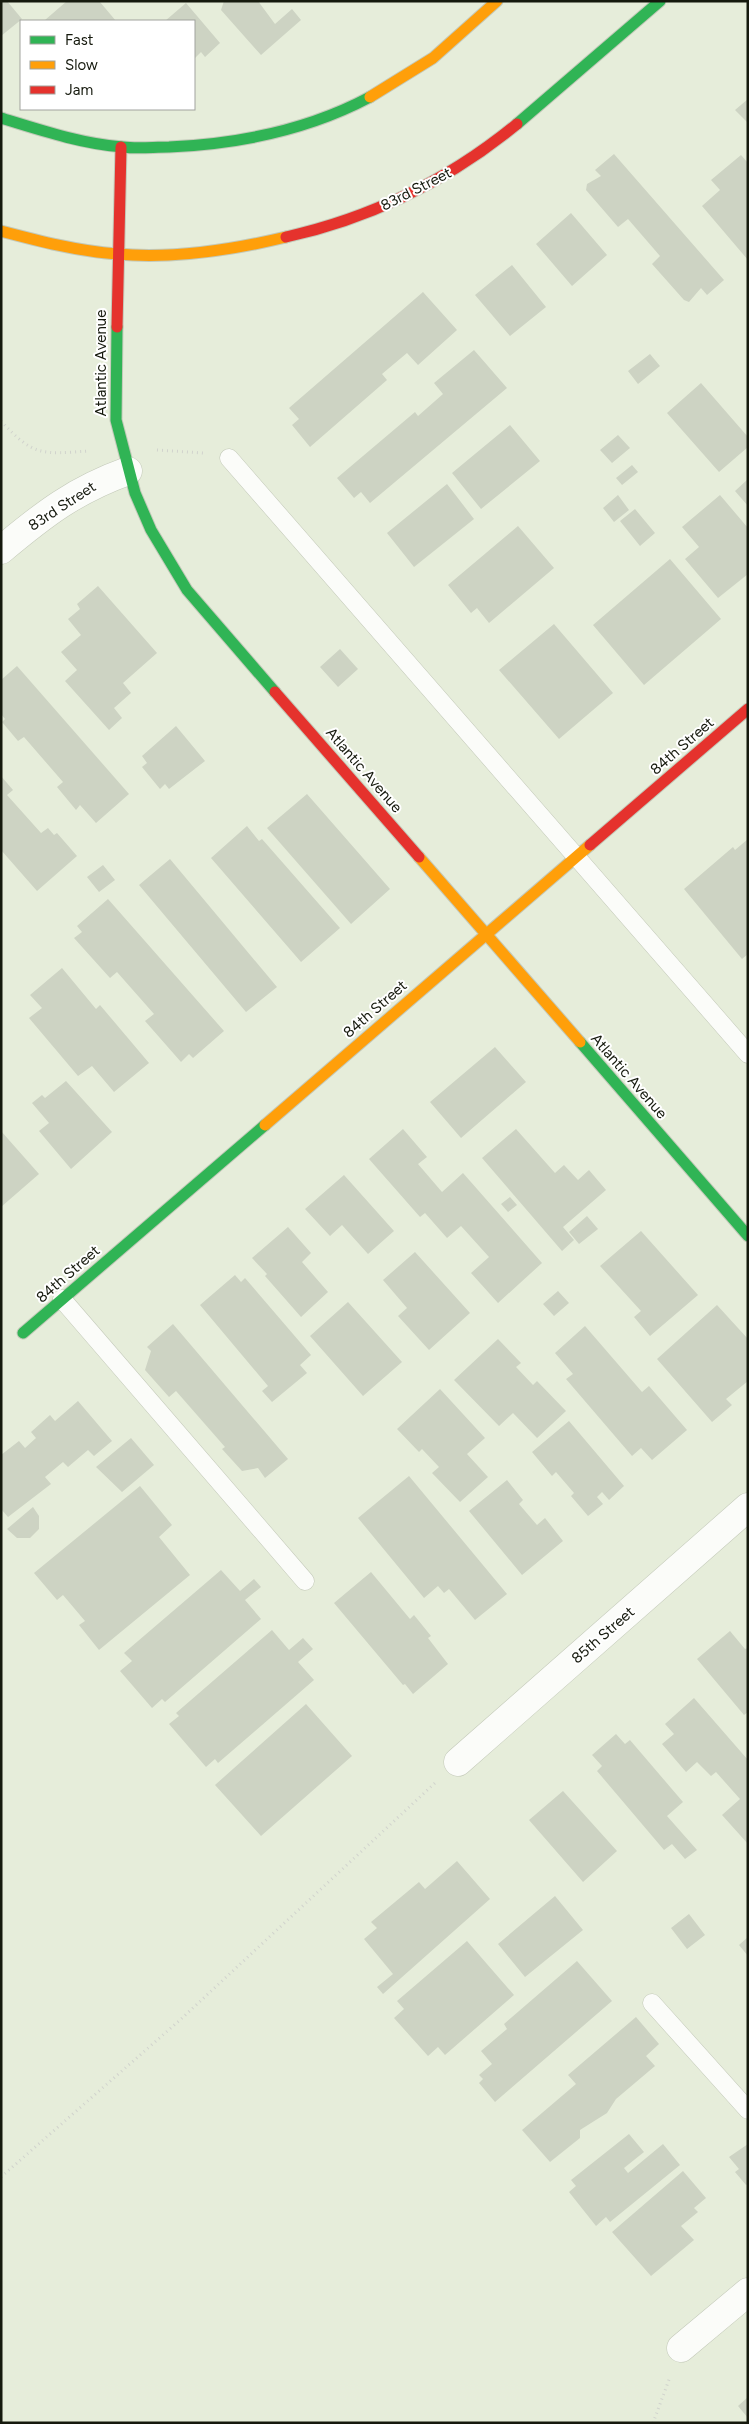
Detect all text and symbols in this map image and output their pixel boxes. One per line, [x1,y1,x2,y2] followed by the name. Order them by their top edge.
[20,20,195,110] legend
[65,31,94,49] text: Fast
[65,56,98,74] text: Slow
[65,81,93,99] text: Jam
[378,163,455,214] street label: 83rd Street
[92,310,110,416] street label: Atlantic Avenue
[25,477,99,534] street label: 83rd Street
[647,713,718,778] street label: 84th Street
[322,724,406,816] street label: Atlantic Avenue
[340,976,411,1041] street label: 84th Street
[587,1030,671,1122] street label: Atlantic Avenue
[33,1241,104,1306] street label: 84th Street
[568,1603,638,1667] street label: 85th Street

